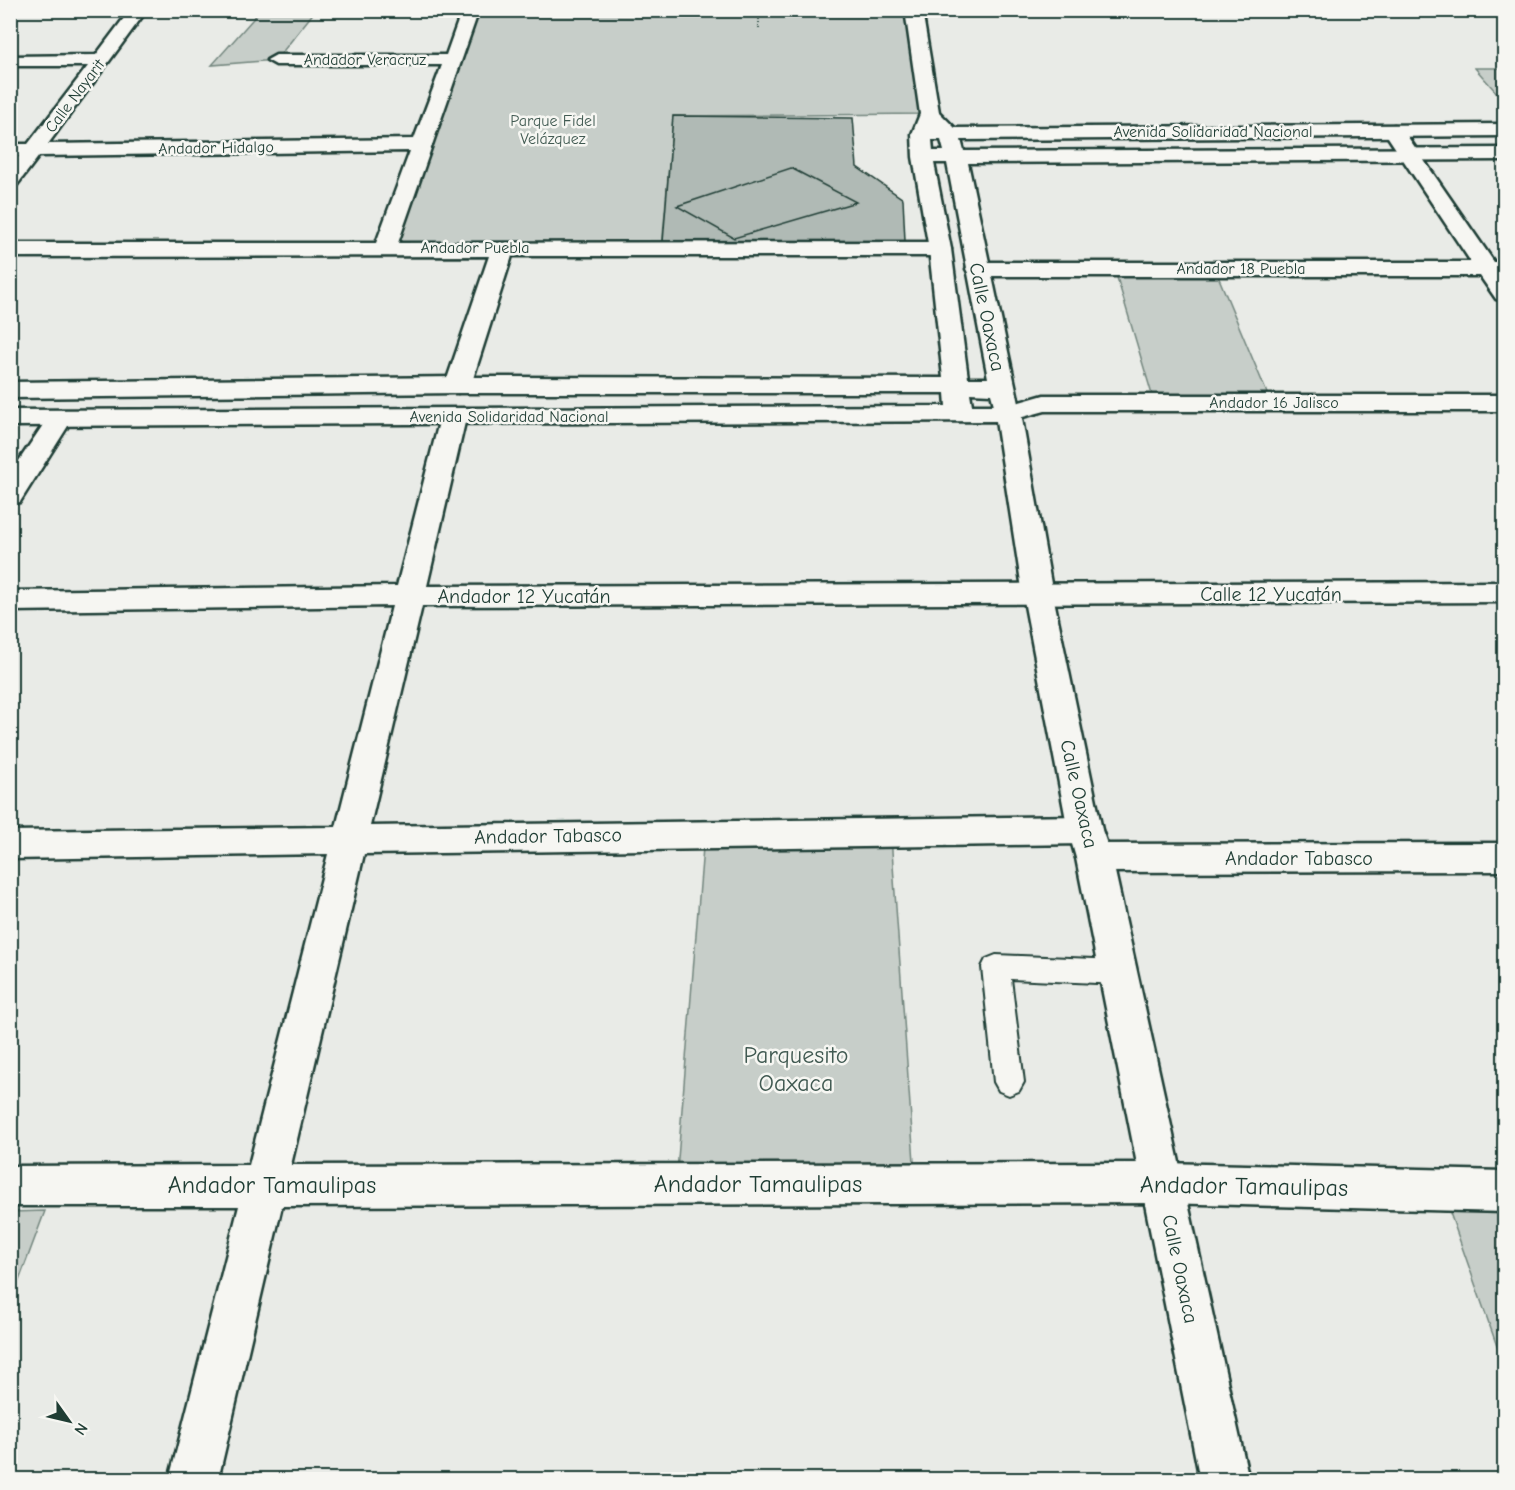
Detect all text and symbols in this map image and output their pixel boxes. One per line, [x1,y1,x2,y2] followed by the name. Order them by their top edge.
[304,51,426,69] street label: Andador Veracruz
[42,56,109,136] street label: Calle Nayarit
[510,112,596,148] park label: Parque Fidel Velázquez
[1113,123,1313,141] street label: Avenida Solidaridad Nacional
[158,138,274,158] street label: Andador Hidalgo
[421,239,530,257] street label: Andador Puebla
[1177,260,1305,278] street label: Andador 18 Puebla
[964,261,1010,373] street label: Calle Oaxaca
[1209,394,1339,412] street label: Andador 16 Jalisco
[409,408,609,426] street label: Avenida Solidaridad Nacional
[1200,583,1342,606] street label: Calle 12 Yucatán
[437,585,611,608] street label: Andador 12 Yucatán
[1055,738,1103,850] street label: Calle Oaxaca
[474,823,622,849] street label: Andador Tabasco
[1225,847,1373,870] street label: Andador Tabasco
[744,1041,848,1097] park label: Parquesito Oaxaca
[654,1170,862,1198] street label: Andador Tamaulipas
[1140,1170,1348,1202] street label: Andador Tamaulipas
[168,1171,376,1199] street label: Andador Tamaulipas
[1157,1213,1203,1325] street label: Calle Oaxaca
[39,1391,99,1451] north arrow
[70,1419,91,1438] text: N

